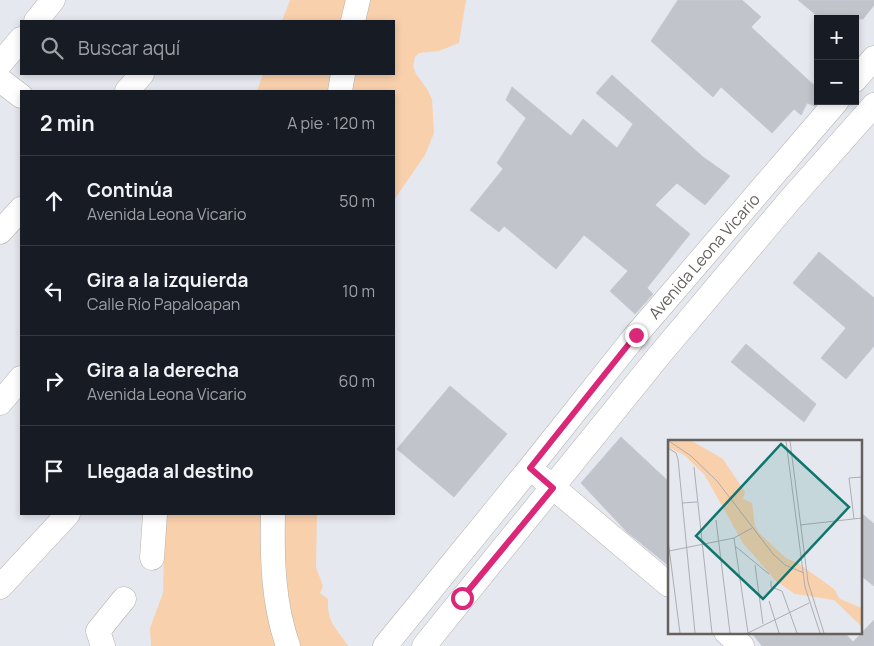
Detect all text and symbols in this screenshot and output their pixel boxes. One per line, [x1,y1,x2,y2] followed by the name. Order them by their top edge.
[814,15,859,105] map controls
[814,15,859,60] button: +
[20,20,395,75] search box
[38,34,66,62] icon: search
[78,35,180,61] text: Buscar aquí
[814,60,859,105] button: −
[40,109,95,137] text: 2 min
[287,112,375,134] text: A pie · 120 m
[87,177,173,203] text: Continúa
[40,187,68,215] icon: ahead
[643,189,765,323] street label: Avenida Leona Vicario
[339,190,375,212] text: 50 m
[87,203,247,225] text: Avenida Leona Vicario
[87,267,248,293] text: Gira a la izquierda
[40,277,68,305] icon: left
[342,280,375,302] text: 10 m
[87,293,240,315] text: Calle Río Papaloapan
[625,324,648,347] route end
[87,357,239,383] text: Gira a la derecha
[40,367,68,395] icon: right
[339,370,375,392] text: 60 m
[87,383,247,405] text: Avenida Leona Vicario
[668,440,862,634] inset map
[40,457,68,485] icon: arrive
[87,458,254,484] text: Llegada al destino
[451,587,474,610] route start

